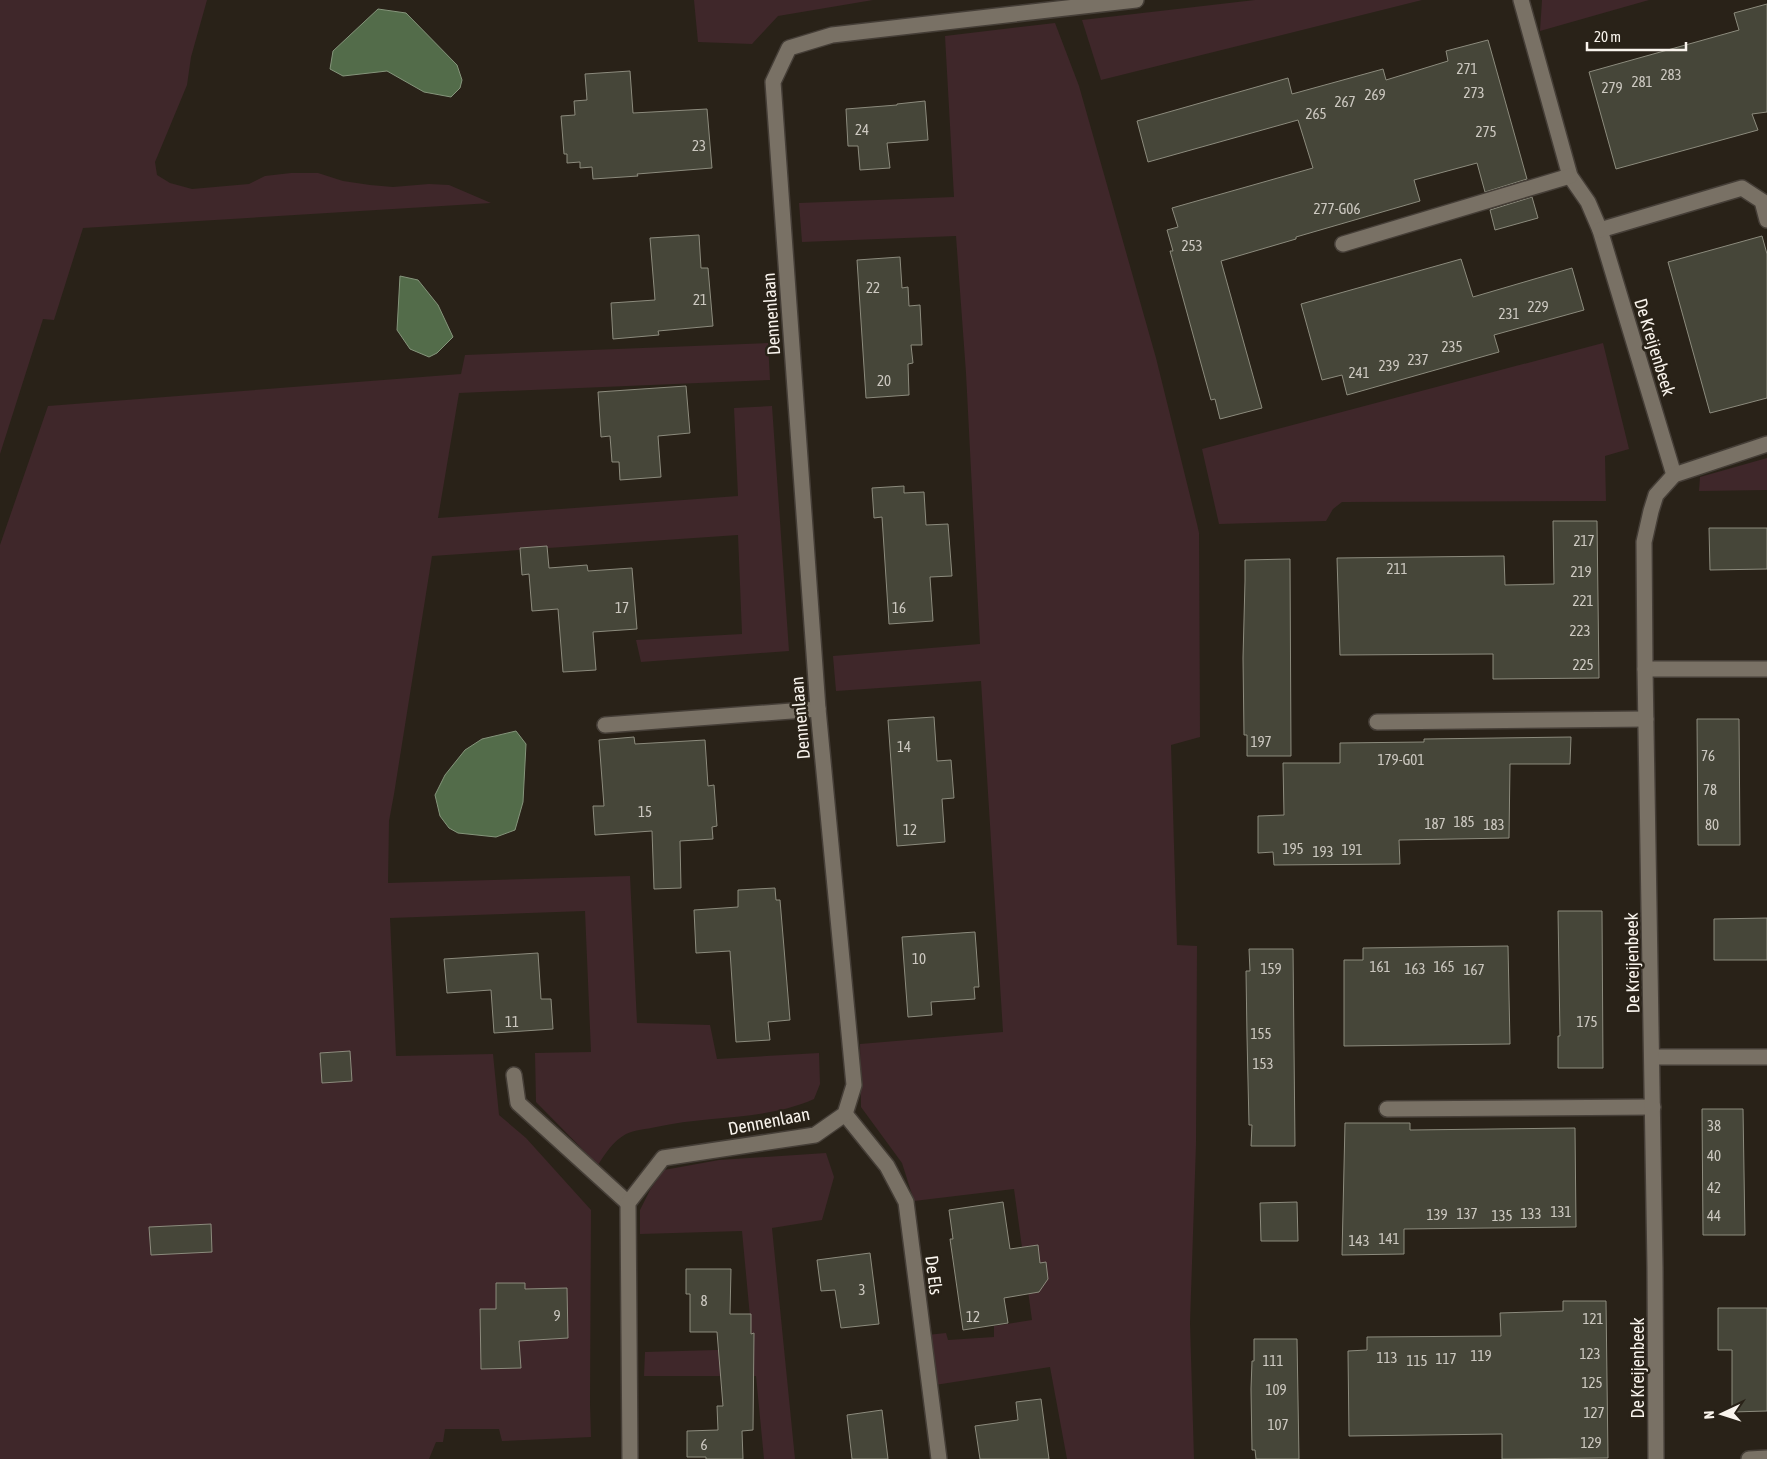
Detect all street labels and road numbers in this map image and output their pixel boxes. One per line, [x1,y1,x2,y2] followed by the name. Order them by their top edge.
[758,272,784,356] street label: Dennenlaan
[1630,296,1680,398] street label: De Kreijenbeek
[786,676,814,760] street label: Dennenlaan
[1621,912,1643,1014] street label: De Kreijenbeek
[726,1103,812,1139] street label: Dennenlaan
[921,1254,947,1296] street label: De Els
[1627,1317,1648,1418] street label: De Kreijenbeek

